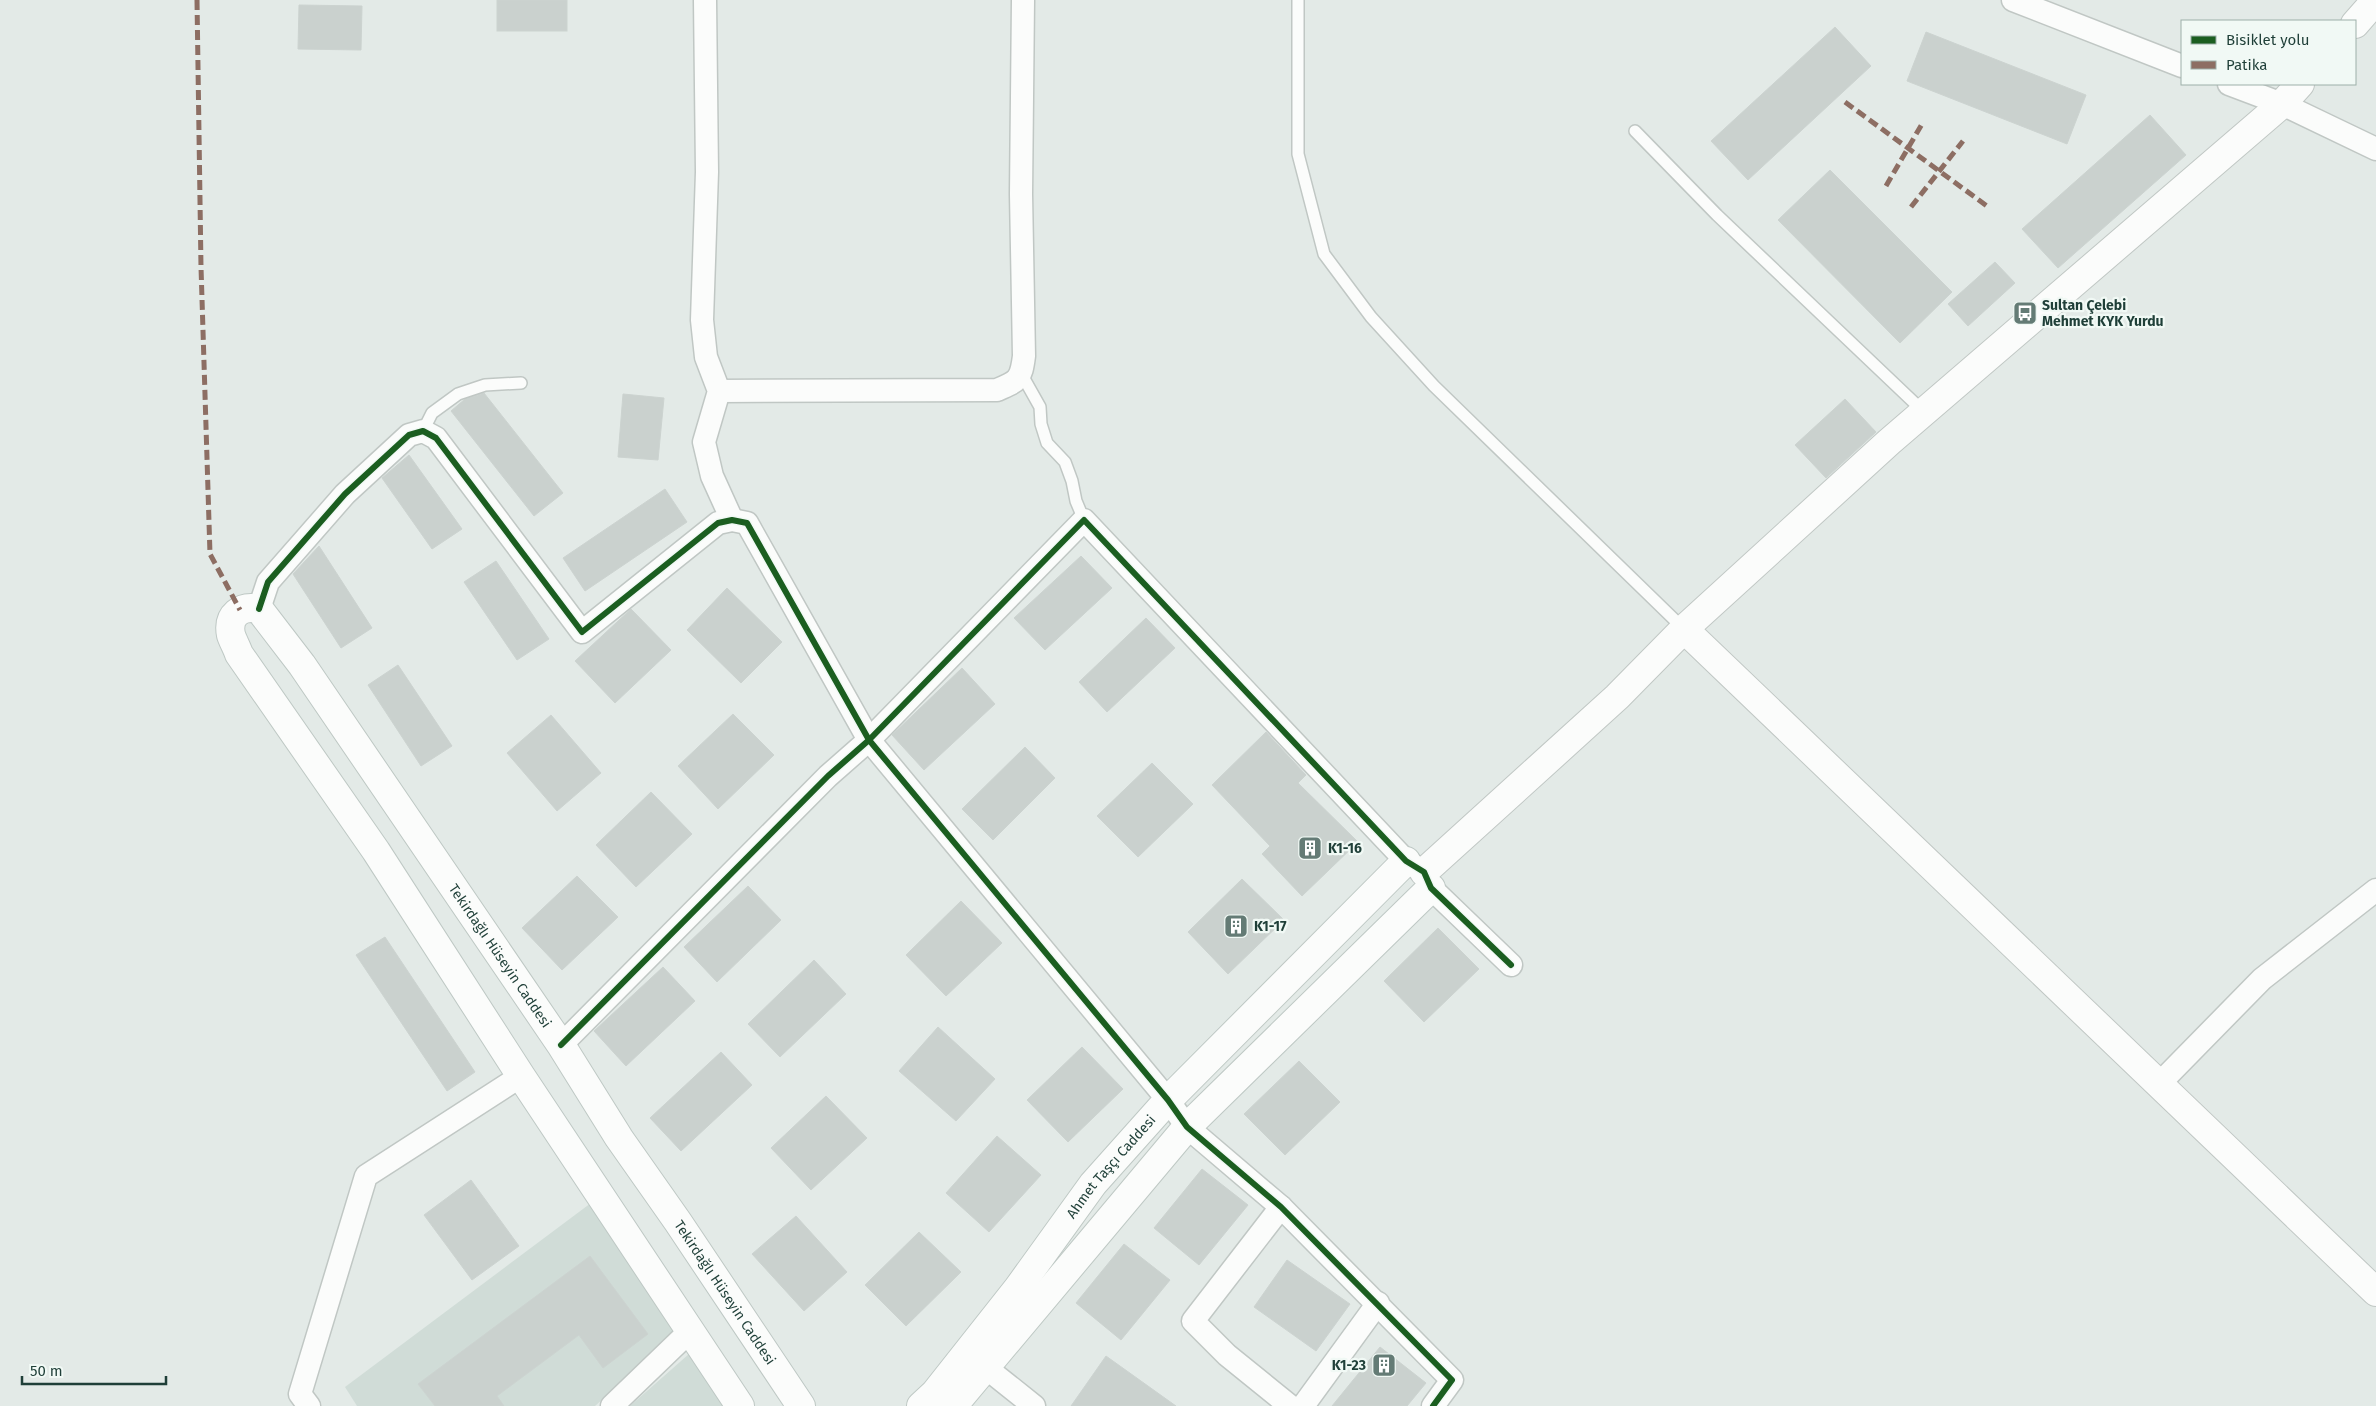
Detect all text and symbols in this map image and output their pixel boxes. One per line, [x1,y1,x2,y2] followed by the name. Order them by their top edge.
[2181,20,2356,85] legend
[2226,31,2309,49] text: Bisiklet yolu
[2226,56,2267,74] text: Patika
[2042,297,2164,330] place label: Sultan Çelebi Mehmet KYK Yurdu
[2012,300,2038,326] bus stop icon: Sultan Çelebi Mehmet KYK Yurdu
[1297,835,1323,861] building icon: K1-16
[1328,840,1362,857] place label: K1-16
[445,881,555,1031] street label: Tekirdağlı Hüseyin Caddesi
[1223,913,1249,939] building icon: K1-17
[1254,918,1287,935] place label: K1-17
[1063,1111,1159,1221] street label: Ahmet Taşçı Caddesi
[671,1217,779,1368] street label: Tekirdağlı Hüseyin Caddesi
[1371,1352,1397,1378] building icon: K1-23
[22,1354,166,1386] scale bar
[1332,1357,1366,1374] place label: K1-23
[30,1362,63,1380] text: 50 m

